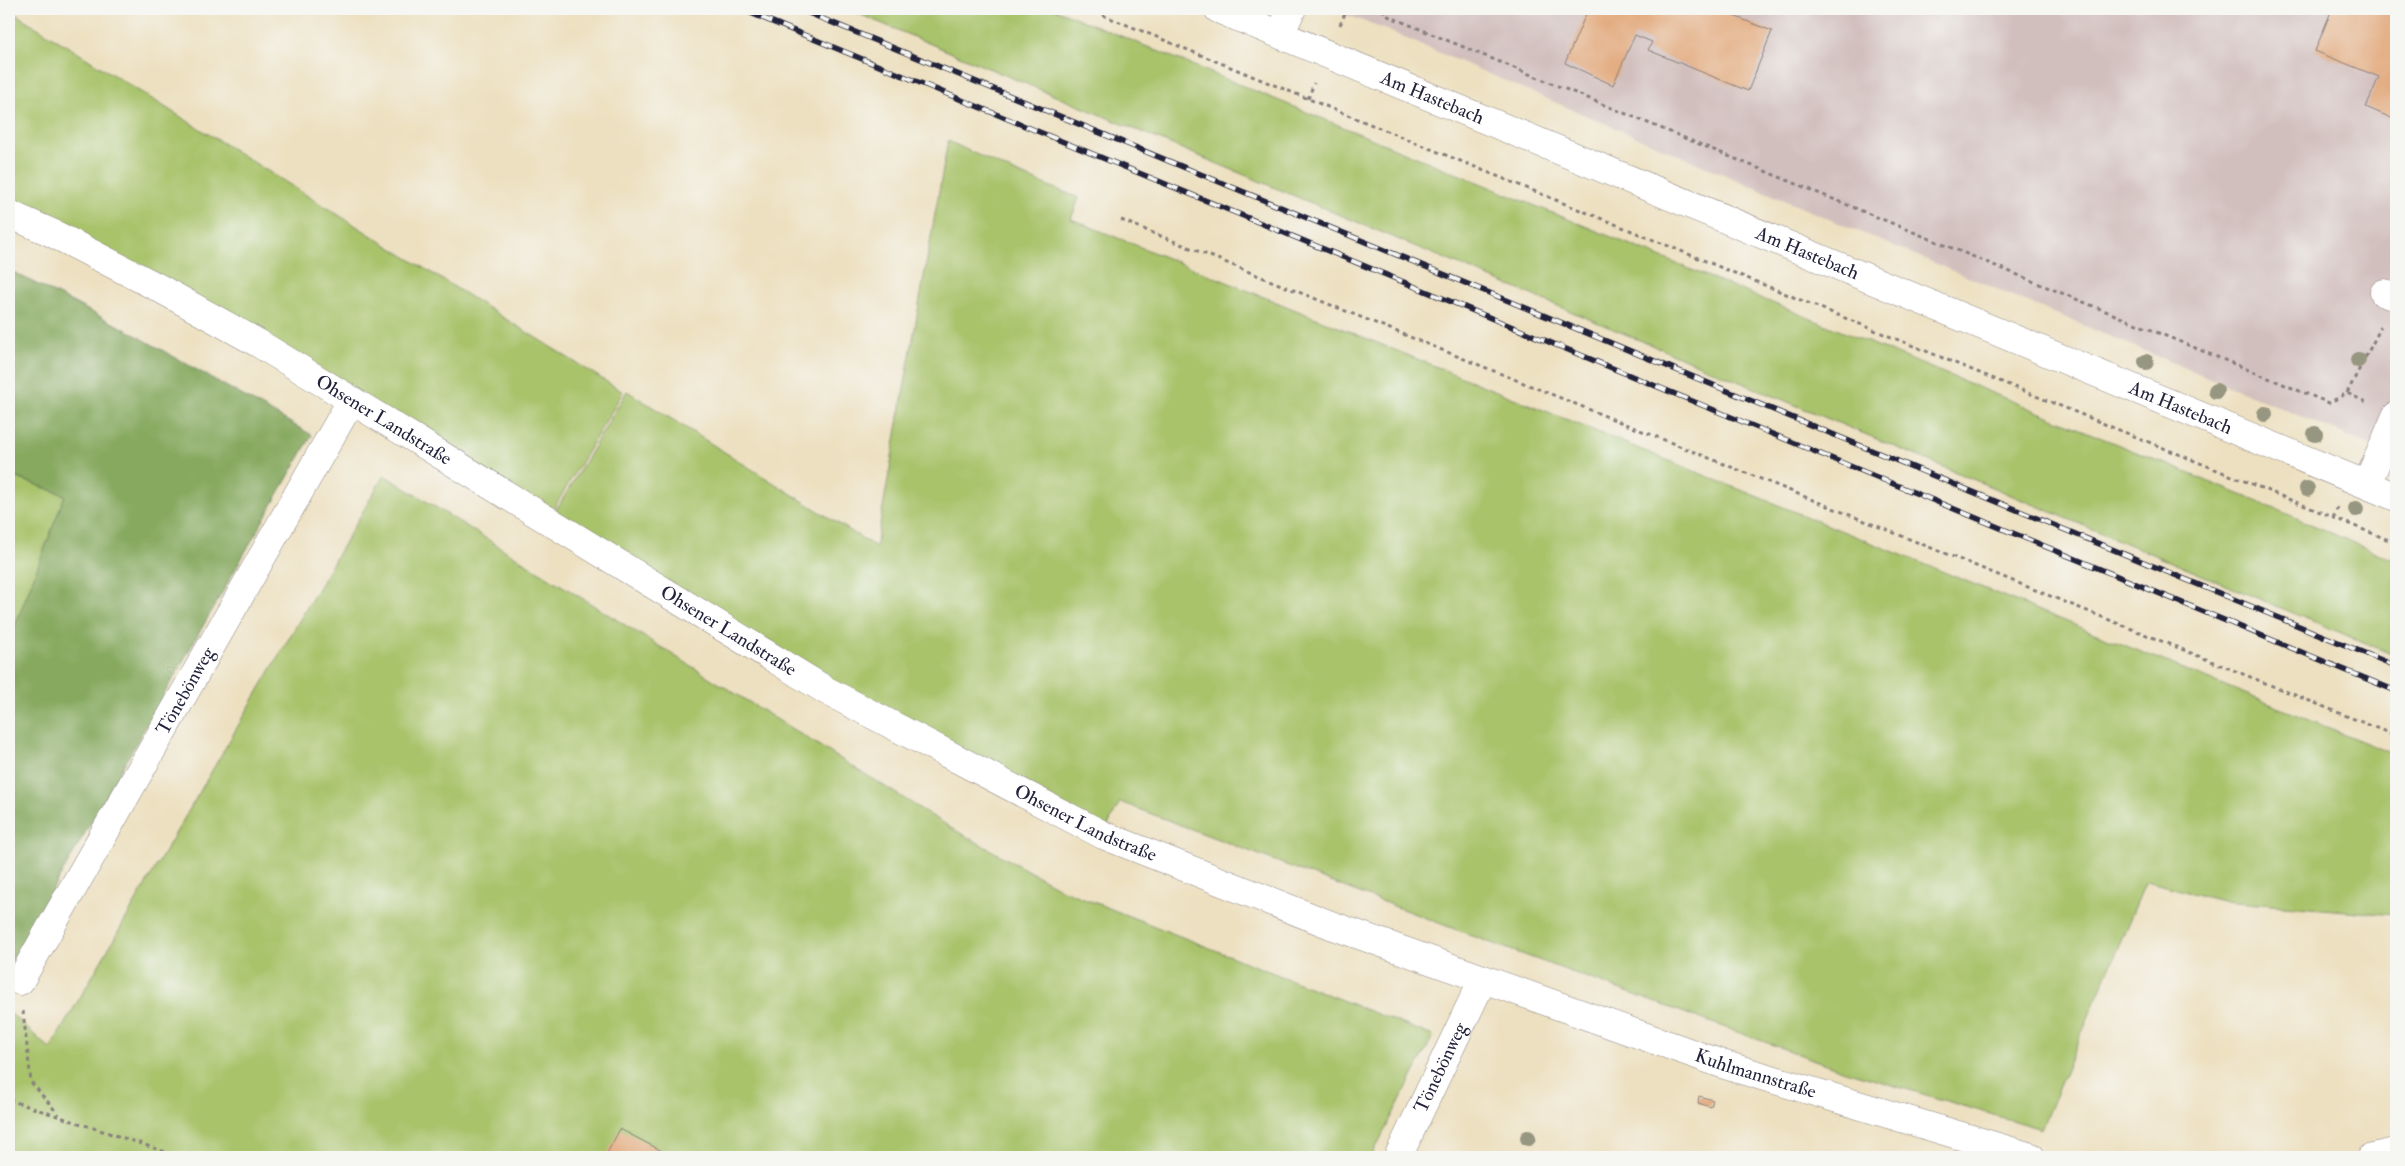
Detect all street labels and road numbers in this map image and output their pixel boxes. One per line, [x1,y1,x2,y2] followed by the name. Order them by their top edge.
[1376,65,1488,130] street label: Am Hastebach
[1751,221,1863,285] street label: Am Hastebach
[311,369,456,471] street label: Ohsener Landstraße
[2125,375,2236,440] street label: Am Hastebach
[656,580,801,681] street label: Ohsener Landstraße
[151,642,220,739] street label: Tönebönweg
[1010,779,1160,867] street label: Ohsener Landstraße
[1409,1018,1473,1117] street label: Tönebönweg
[1692,1043,1819,1104] street label: Kuhlmannstraße

